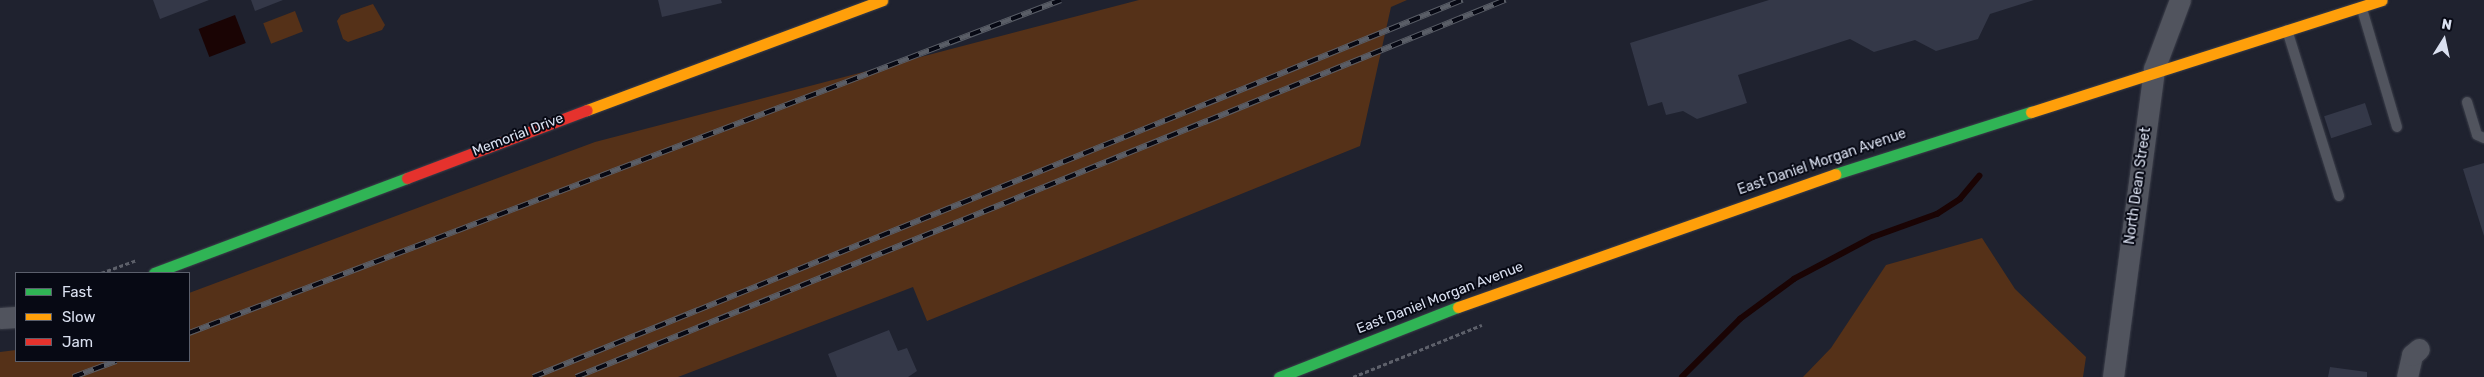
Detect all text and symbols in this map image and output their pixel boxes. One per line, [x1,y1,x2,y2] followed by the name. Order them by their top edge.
[2419,15,2469,65] north arrow
[2440,15,2453,34] text: N
[470,110,566,160] street label: Memorial Drive
[1735,125,1909,199] street label: East Daniel Morgan Avenue
[2121,126,2155,246] street label: North Dean Street
[1354,258,1526,338] street label: East Daniel Morgan Avenue
[15,272,190,362] legend
[62,283,92,301] text: Fast
[62,308,95,326] text: Slow
[62,333,93,351] text: Jam

